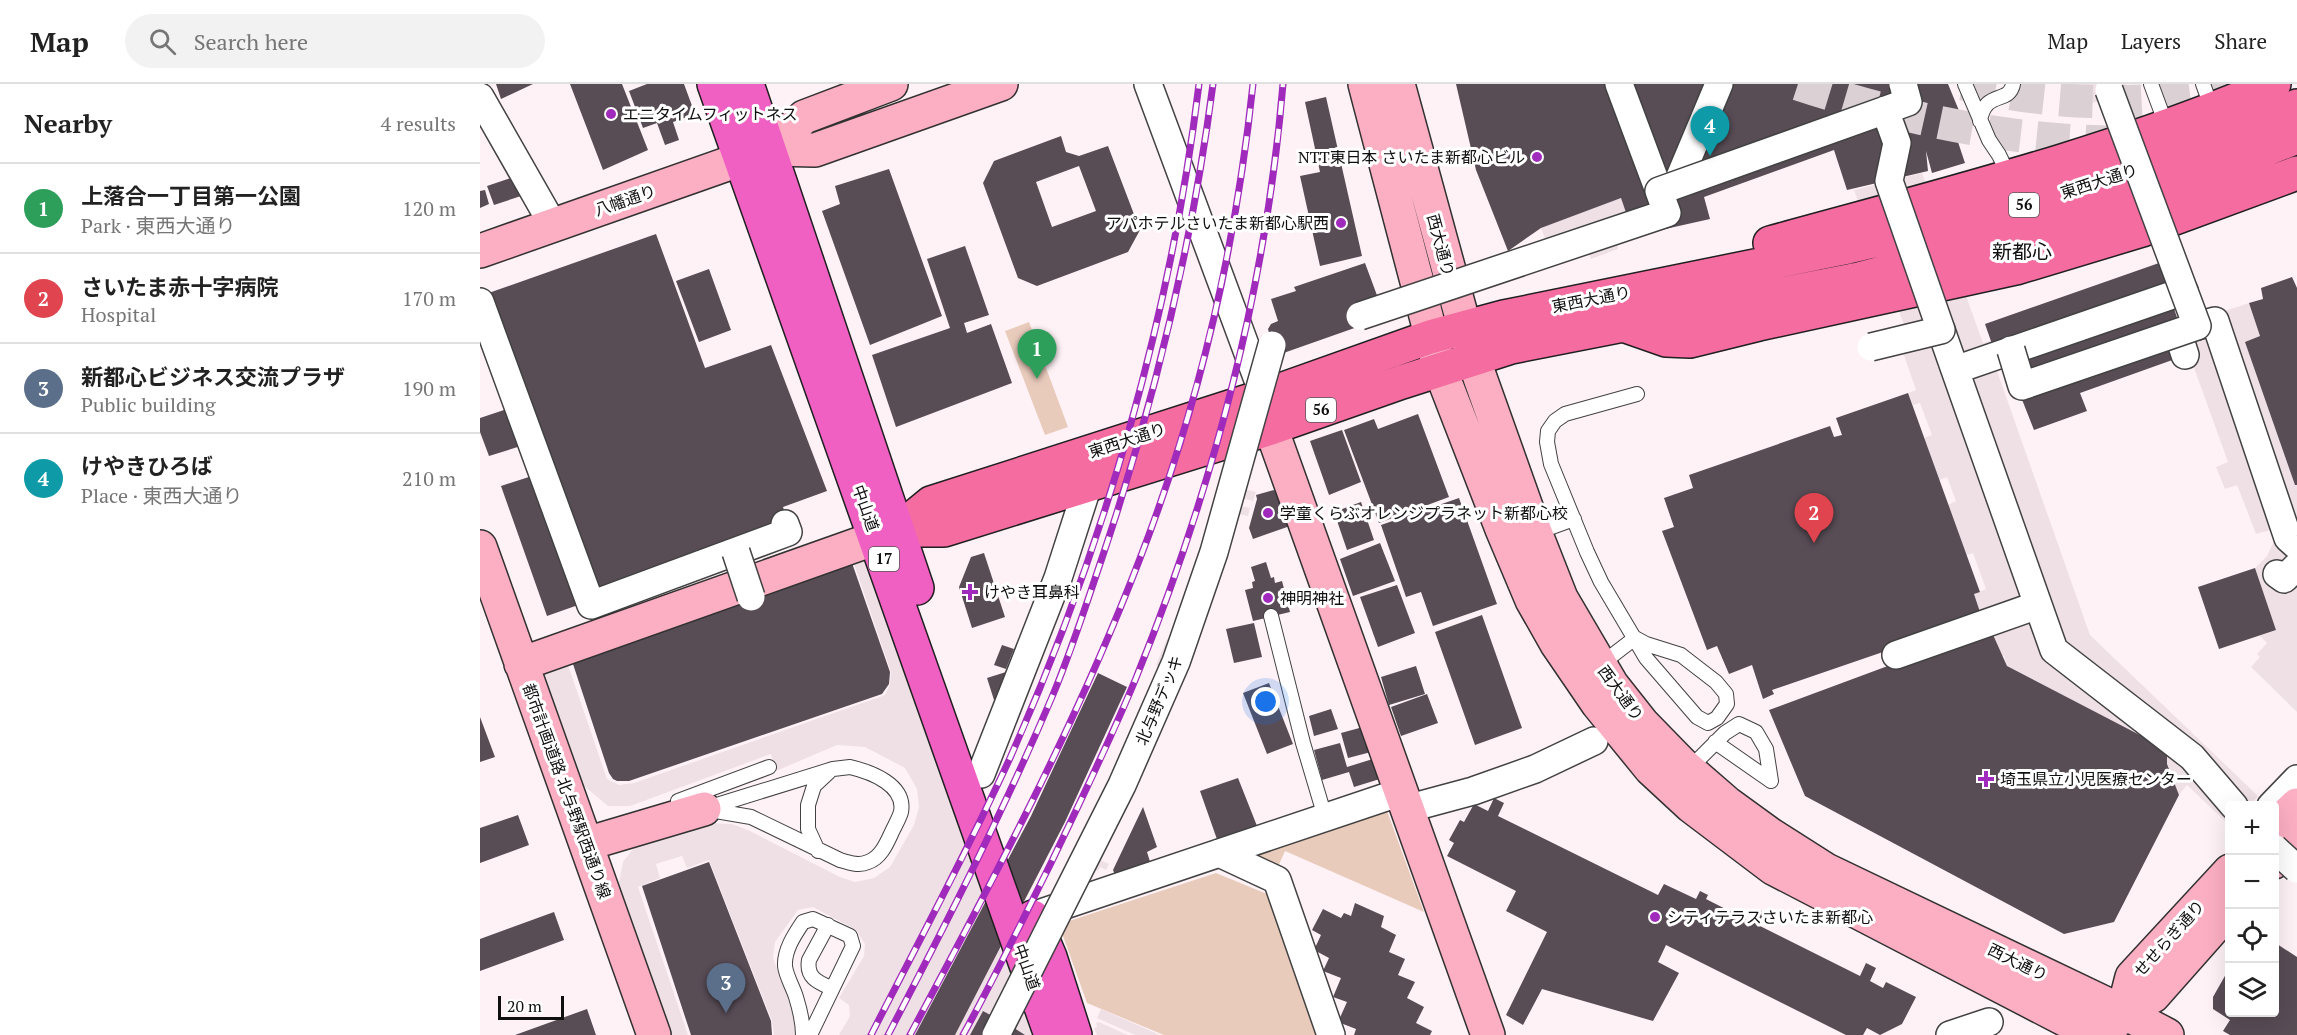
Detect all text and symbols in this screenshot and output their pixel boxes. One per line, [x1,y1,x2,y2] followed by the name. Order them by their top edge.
[125,14,545,68] search box
[30,23,89,60] text: Map
[146,25,179,58] icon: search
[194,27,308,56] text: Search here
[2047,27,2088,55] text: Map
[2121,27,2181,55] text: Layers
[2214,27,2267,55] text: Share
[623,103,797,125] place label: エニタイムフィットネス
[24,106,112,140] text: Nearby
[1690,106,1730,156] pin: 4
[604,107,618,121] marker: エニタイムフィットネス
[381,110,456,137] text: 4 results
[1298,146,1525,168] place label: NTT東日本 さいたま新都心ビル
[1530,150,1544,164] marker: NTT東日本 さいたま新都心ビル
[2058,158,2140,204] street label: 東西大通り
[591,179,659,221] street label: 八幡通り
[81,181,301,210] text: 上落合一丁目第一公園
[2009,193,2039,217] road number: 56
[38,195,49,222] text: 1
[402,195,456,222] text: 120 m
[1422,211,1460,279] street label: 西大通り
[81,212,236,239] text: Park · 東西大通り
[1106,212,1329,234] place label: アパホテルさいたま新都心駅西
[1334,216,1348,230] marker: アパホテルさいたま新都心駅西
[1992,238,2052,265] district label: 新都心
[81,272,278,301] text: さいたま赤十字病院
[1550,281,1632,317] street label: 東西大通り
[38,285,49,312] text: 2
[402,285,456,312] text: 170 m
[81,301,156,328] text: Hospital
[1018,330,1056,379] pin: 1
[81,362,345,391] text: 新都心ビジネス交流プラザ
[38,375,49,402] text: 3
[402,375,456,402] text: 190 m
[81,391,215,418] text: Public building
[1306,398,1336,422] road number: 56
[1086,417,1168,463] street label: 東西大通り
[81,451,213,480] text: けやきひろば
[38,465,49,492] text: 4
[402,465,456,492] text: 210 m
[81,482,243,509] text: Place · 東西大通り
[847,482,885,534] street label: 中山道
[1794,494,1834,543] pin: 2
[1280,502,1568,524] place label: 学童くらぶオレンジプラネット新都心校
[1261,506,1275,520] marker: 学童くらぶオレンジプラネット新都心校
[869,547,899,571] road number: 17
[984,581,1080,603] place label: けやき耳鼻科
[961,583,979,601] marker: けやき耳鼻科
[1280,587,1344,609] place label: 神明神社
[1261,591,1275,605] marker: 神明神社
[1130,652,1188,748] street label: 北与野デッキ
[1593,661,1649,725] street label: 西大通り
[518,680,616,902] street label: 都市計画道路 北与野駅西通り線
[1251,687,1280,716] your location
[2000,768,2192,790] place label: 埼玉県立小児医療センター
[1977,770,1995,788] marker: 埼玉県立小児医療センター
[2225,801,2279,1017] map controls
[2225,801,2279,855] button: +
[2225,855,2279,909] button: −
[2129,895,2209,981] street label: せせらぎ通り
[1667,906,1873,928] place label: シティテラスさいたま新都心
[2225,909,2279,963] button: locate
[1648,910,1662,924] marker: シティテラスさいたま新都心
[1984,938,2052,986] street label: 西大通り
[1008,941,1046,993] street label: 中山道
[2225,963,2279,1017] button: layers
[706,964,746,1013] pin: 3
[498,993,564,1020] scale bar
[507,995,542,1017] text: 20 m

